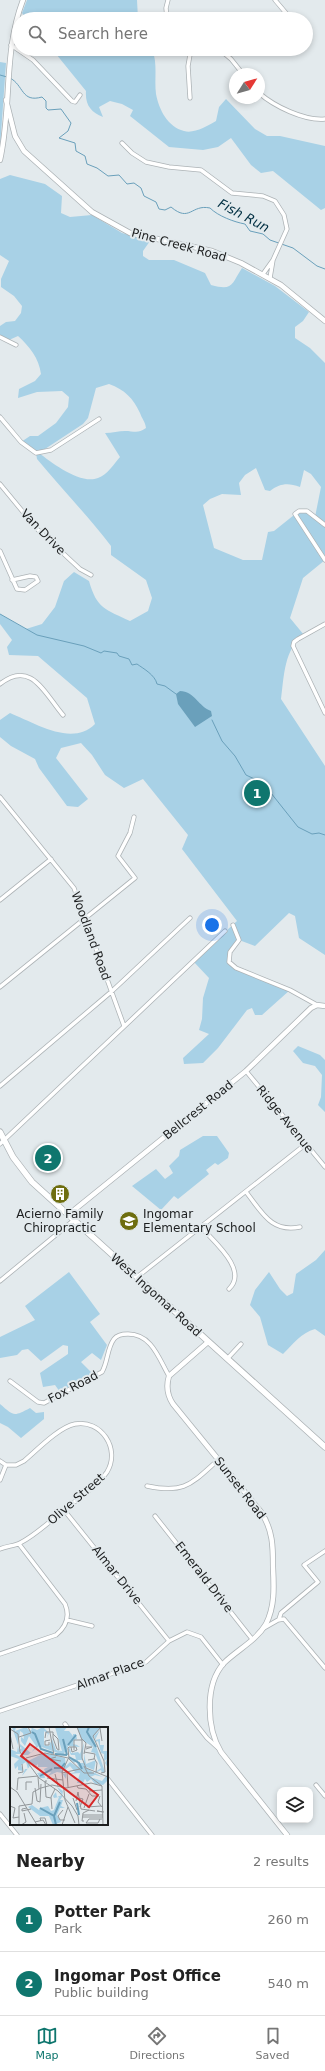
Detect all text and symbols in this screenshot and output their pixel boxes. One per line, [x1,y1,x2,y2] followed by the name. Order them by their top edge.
[12,12,313,56] search box
[26,23,48,45] icon: search
[58,25,148,43] text: Search here
[229,68,265,104] north arrow
[216,196,272,235] water label: Fish Run
[130,226,228,264] street label: Pine Creek Road
[18,506,68,558] street label: Van Drive
[244,778,270,808] pin: 1
[68,890,114,982] street label: Woodland Road
[202,915,222,935] your location
[160,1078,236,1142] street label: Bellcrest Road
[254,1082,316,1156] street label: Ridge Avenue
[35,1143,61,1173] pin: 2
[49,1183,71,1205] building icon: Acierno Family Chiropractic
[16,1207,104,1235] place label: Acierno Family Chiropractic
[143,1207,256,1235] place label: Ingomar Elementary School
[118,1210,140,1232] school or university icon: Ingomar Elementary School
[108,1251,204,1339] street label: West Ingomar Road
[46,1368,100,1406] street label: Fox Road
[211,1454,269,1522] street label: Sunset Road
[45,1470,108,1528] street label: Olive Street
[172,1539,236,1615] street label: Emerald Drive
[89,1543,145,1607] street label: Almar Drive
[74,1655,146,1693] street label: Almar Place
[10,1727,108,1825] inset map
[277,1787,313,1823] map controls
[277,1787,313,1823] button: layers
[16,1851,85,1871] text: Nearby
[253,1854,309,1869] text: 2 results
[54,1903,151,1921] text: Potter Park
[24,1912,34,1927] text: 1
[267,1912,309,1927] text: 260 m
[54,1921,82,1936] text: Park
[54,1967,221,1985] text: Ingomar Post Office
[24,1976,34,1991] text: 2
[267,1976,309,1991] text: 540 m
[54,1985,149,2000] text: Public building
[35,2025,59,2062] tab: Map
[129,2025,185,2062] tab: Directions
[256,2025,290,2062] tab: Saved

